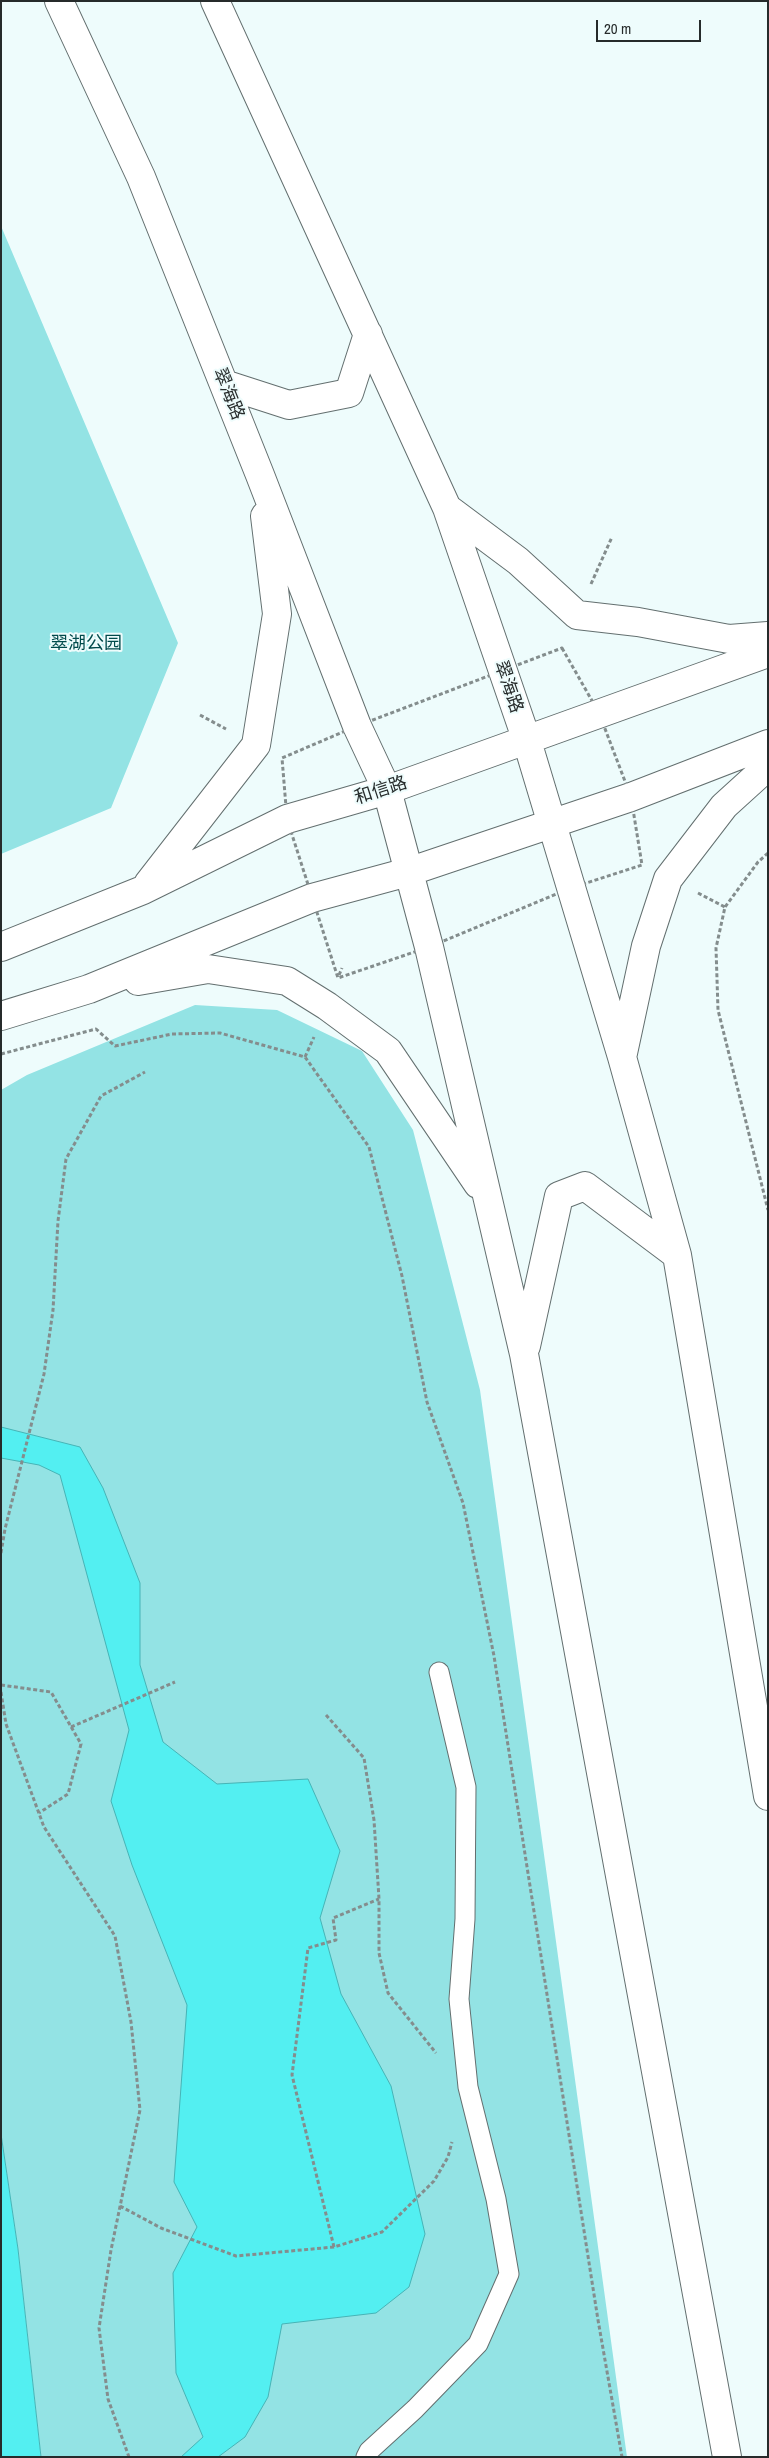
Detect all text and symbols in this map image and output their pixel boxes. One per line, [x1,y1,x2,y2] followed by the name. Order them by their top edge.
[599,10,704,42] scale bar
[604,18,631,39] text: 20 m
[208,365,248,423] street label: 翠海路
[50,633,122,655] park label: 翠湖公园
[489,658,527,716] street label: 翠海路
[352,772,410,810] street label: 和信路

